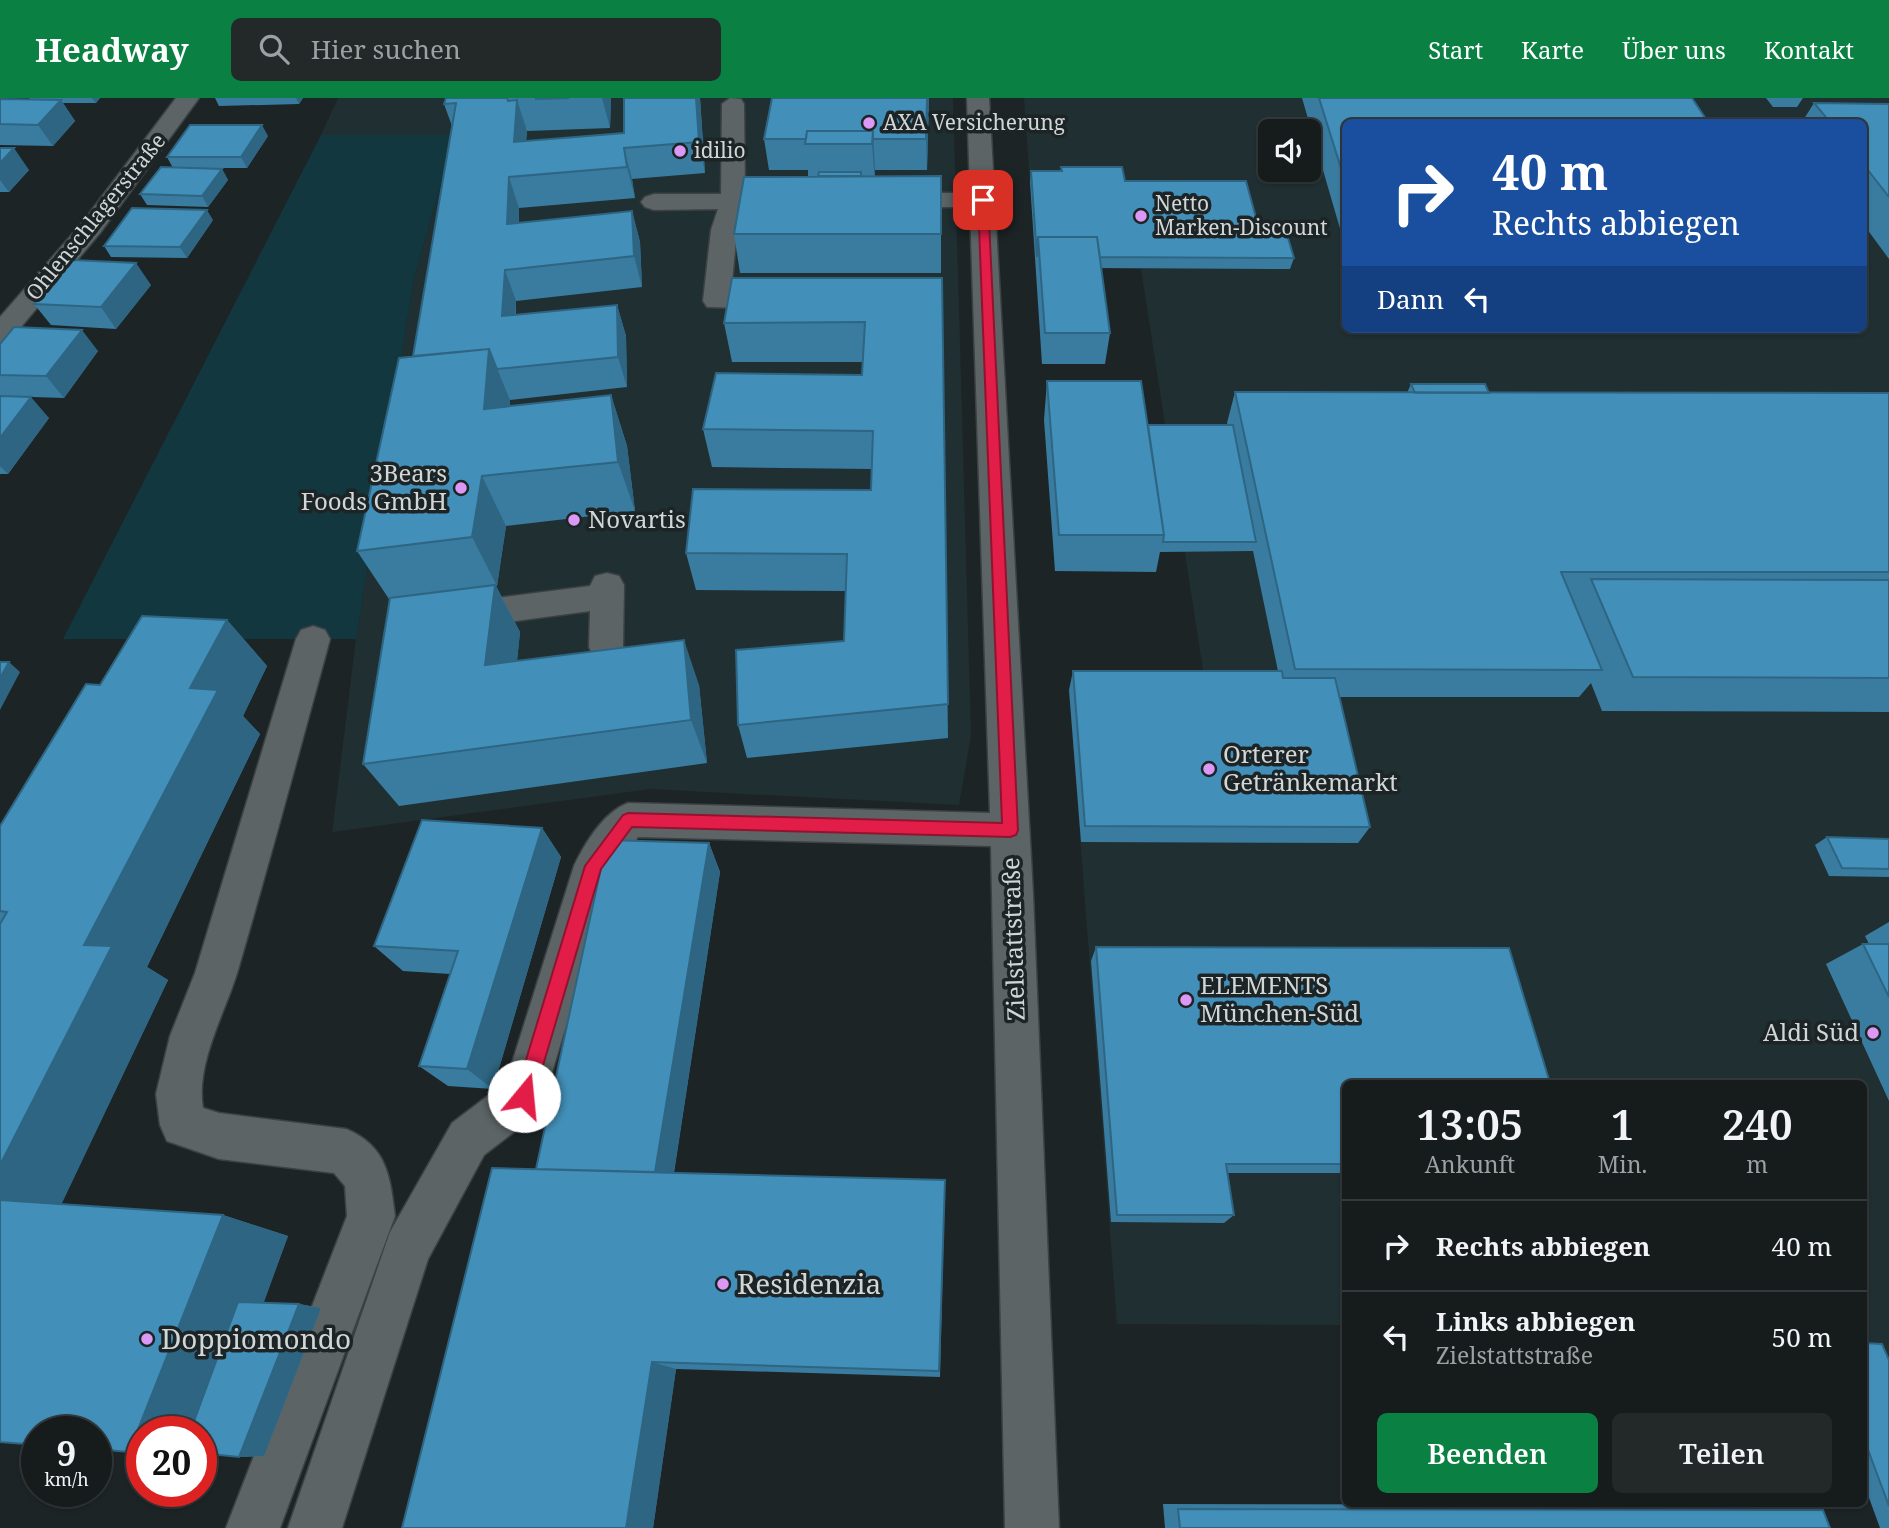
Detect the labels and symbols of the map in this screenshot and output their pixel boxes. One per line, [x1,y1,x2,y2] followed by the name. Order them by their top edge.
[883,108,1066,136] place label: AXA Versicherung
[861,115,877,131] marker: AXA Versicherung
[19,127,171,306] street label: Ohlenschlagerstraße
[694,136,746,164] place label: idilio
[672,143,688,159] marker: idilio
[953,170,1013,230] pin
[1155,189,1328,241] place label: Netto Marken-Discount
[1133,208,1149,224] marker: Netto Marken-Discount
[301,456,447,517] place label: 3Bears Foods GmbH
[453,480,469,496] marker: 3Bears Foods GmbH
[588,502,686,535] place label: Novartis
[566,512,582,528] marker: Novartis
[1223,737,1398,798] place label: Orterer Getränkemarkt
[1201,761,1217,777] marker: Orterer Getränkemarkt
[993,857,1032,1021] street label: Zielstattstraße
[1200,968,1359,1029] place label: ELEMENTS München-Süd
[1178,992,1194,1008] marker: ELEMENTS München-Süd
[1763,1015,1859,1048] place label: Aldi Süd
[1865,1025,1881,1041] marker: Aldi Süd
[487,1059,561,1133] position arrow
[737,1264,881,1302] place label: Residenzia
[715,1276,731,1292] marker: Residenzia
[161,1319,351,1357] place label: Doppiomondo
[139,1331,155,1347] marker: Doppiomondo
[126,1416,217,1507] speed limit sign: 20

